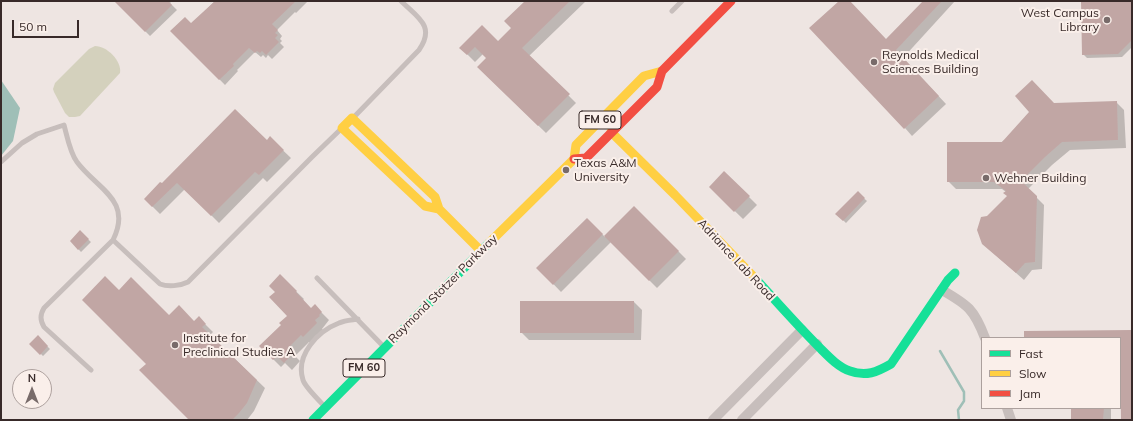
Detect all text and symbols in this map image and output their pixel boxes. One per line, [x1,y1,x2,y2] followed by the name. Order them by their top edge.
[1021,6,1099,34] place label: West Campus Library
[14,12,81,38] scale bar
[1102,15,1112,25] marker: West Campus Library
[19,19,47,34] text: 50 m
[882,48,979,76] place label: Reynolds Medical Sciences Building
[869,57,879,67] marker: Reynolds Medical Sciences Building
[579,111,621,129] road number: FM 60
[574,156,637,184] place label: Texas A&M University
[561,165,571,175] marker: Texas A&M University
[994,171,1086,185] place label: Wehner Building
[981,173,991,183] marker: Wehner Building
[694,216,778,304] street label: Adriance Lab Road
[386,232,500,346] street label: Raymond Stotzer Parkway
[183,331,295,359] place label: Institute for Preclinical Studies A
[981,337,1121,409] legend
[170,340,180,350] marker: Institute for Preclinical Studies A
[1019,346,1043,361] text: Fast
[343,359,385,377] road number: FM 60
[1019,366,1047,381] text: Slow
[12,369,52,409] north arrow
[28,371,36,385] text: N
[1019,386,1041,401] text: Jam

